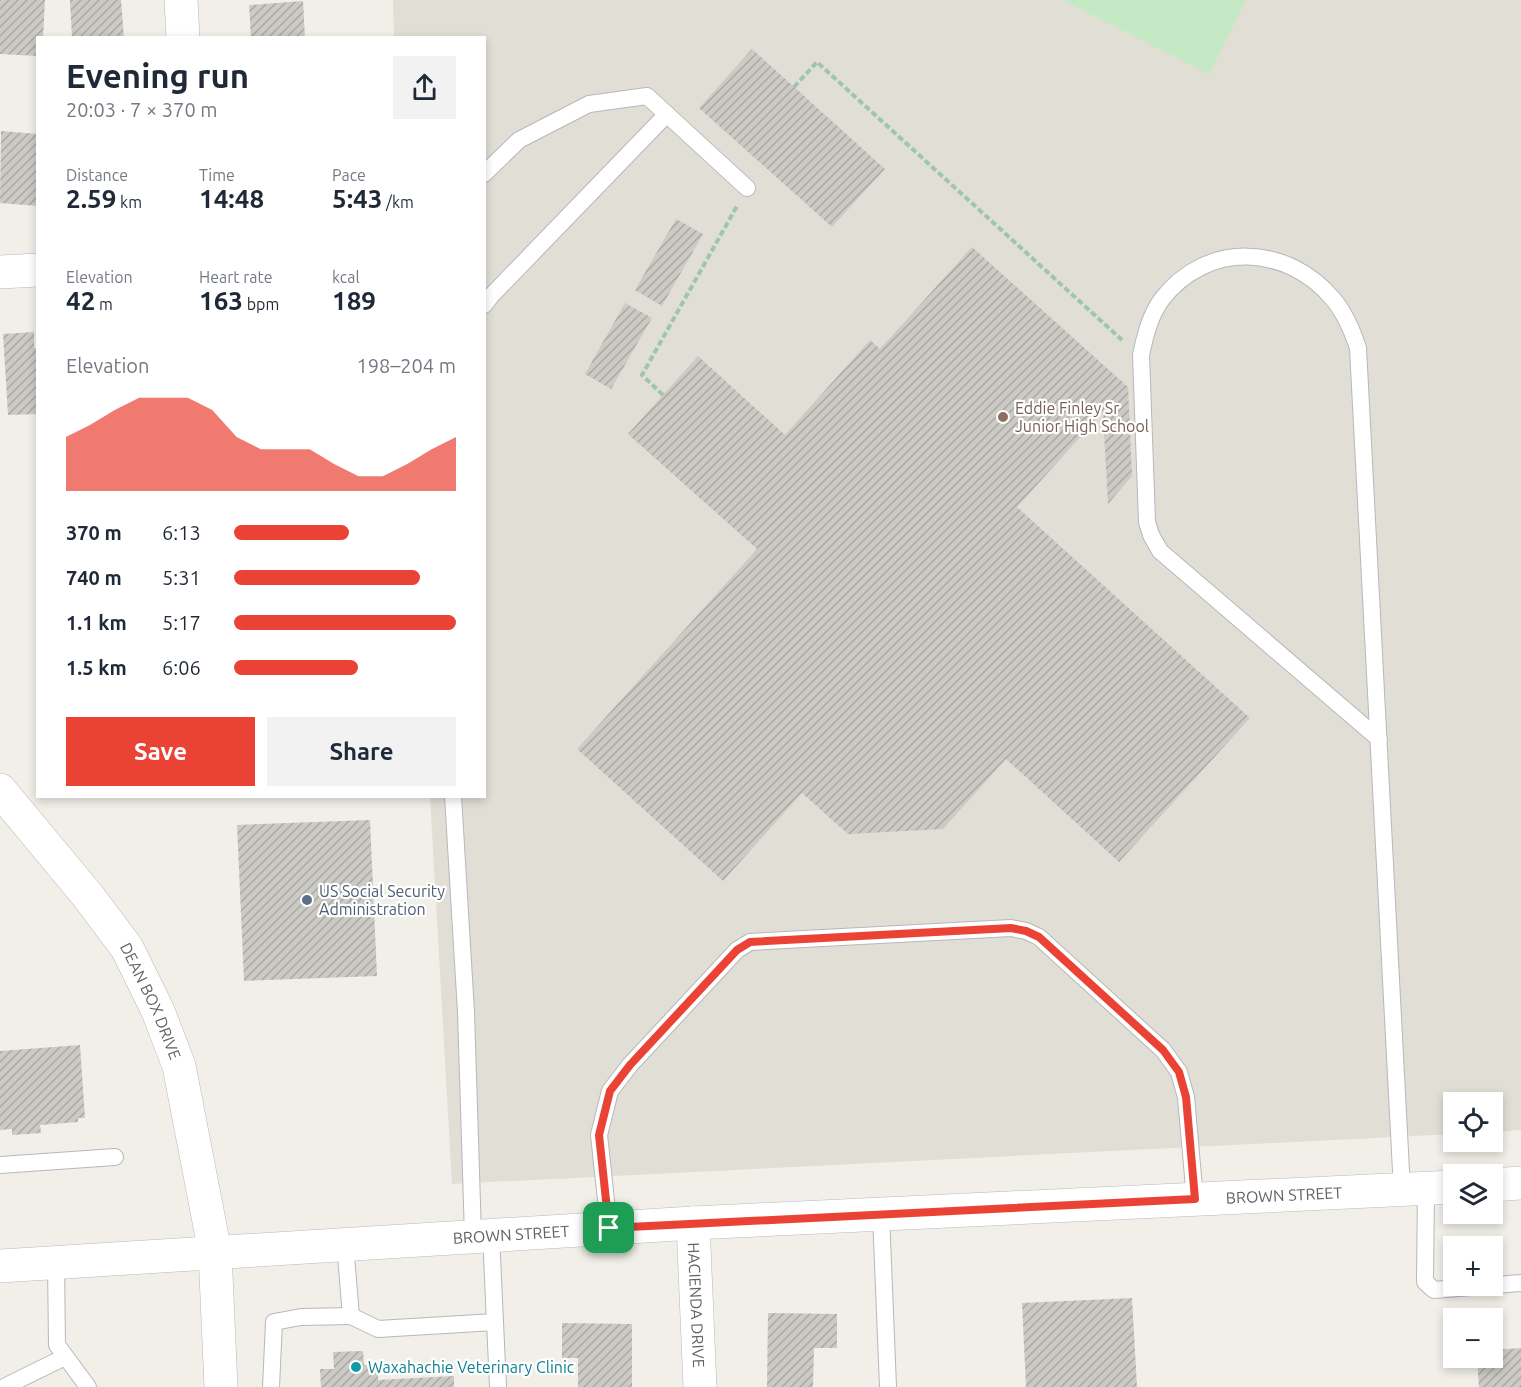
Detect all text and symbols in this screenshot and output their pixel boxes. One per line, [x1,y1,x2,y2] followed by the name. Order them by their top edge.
[393,56,456,119] button: share
[66,57,249,94] text: Evening run
[66,98,218,121] text: 20:03 · 7 × 370 m
[66,166,128,184] text: Distance
[199,166,235,184] text: Time
[332,166,366,184] text: Pace
[66,184,116,213] text: 2.59
[199,184,264,213] text: 14:48
[332,184,382,213] text: 5:43
[116,193,142,211] text: km
[382,193,414,211] text: /km
[66,268,133,286] text: Elevation
[199,268,273,286] text: Heart rate
[332,268,360,286] text: kcal
[66,286,95,315] text: 42
[199,286,243,315] text: 163
[332,286,376,315] text: 189
[95,295,113,313] text: m
[243,295,279,313] text: bpm
[66,354,149,377] text: Elevation
[357,354,456,377] text: 198–204 m
[1015,399,1149,435] place label: Eddie Finley Sr Junior High School
[996,410,1010,424] marker: Eddie Finley Sr Junior High School
[66,521,122,544] text: 370 m
[162,521,201,544] text: 6:13
[66,566,122,589] text: 740 m
[162,566,201,589] text: 5:31
[66,611,127,634] text: 1.1 km
[162,611,201,634] text: 5:17
[66,656,127,679] text: 1.5 km
[162,656,201,679] text: 6:06
[66,717,255,786] button: Save
[267,717,456,786] button: Share
[319,882,445,918] place label: US Social Security Administration
[300,893,314,907] marker: US Social Security Administration
[117,940,185,1062] street label: DEAN BOX DRIVE
[1443,1092,1503,1368] map controls
[1443,1092,1503,1152] button: locate
[1443,1164,1503,1224] button: layers
[1225,1183,1343,1207] street label: BROWN STREET
[583,1202,634,1253] pin
[592,1211,625,1244] icon: arrive
[452,1222,570,1247] street label: BROWN STREET
[1443,1236,1503,1296] button: +
[685,1242,708,1368] street label: HACIENDA DRIVE
[1443,1308,1503,1368] button: −
[368,1358,575,1376] place label: Waxahachie Veterinary Clinic
[349,1360,363,1374] marker: Waxahachie Veterinary Clinic

